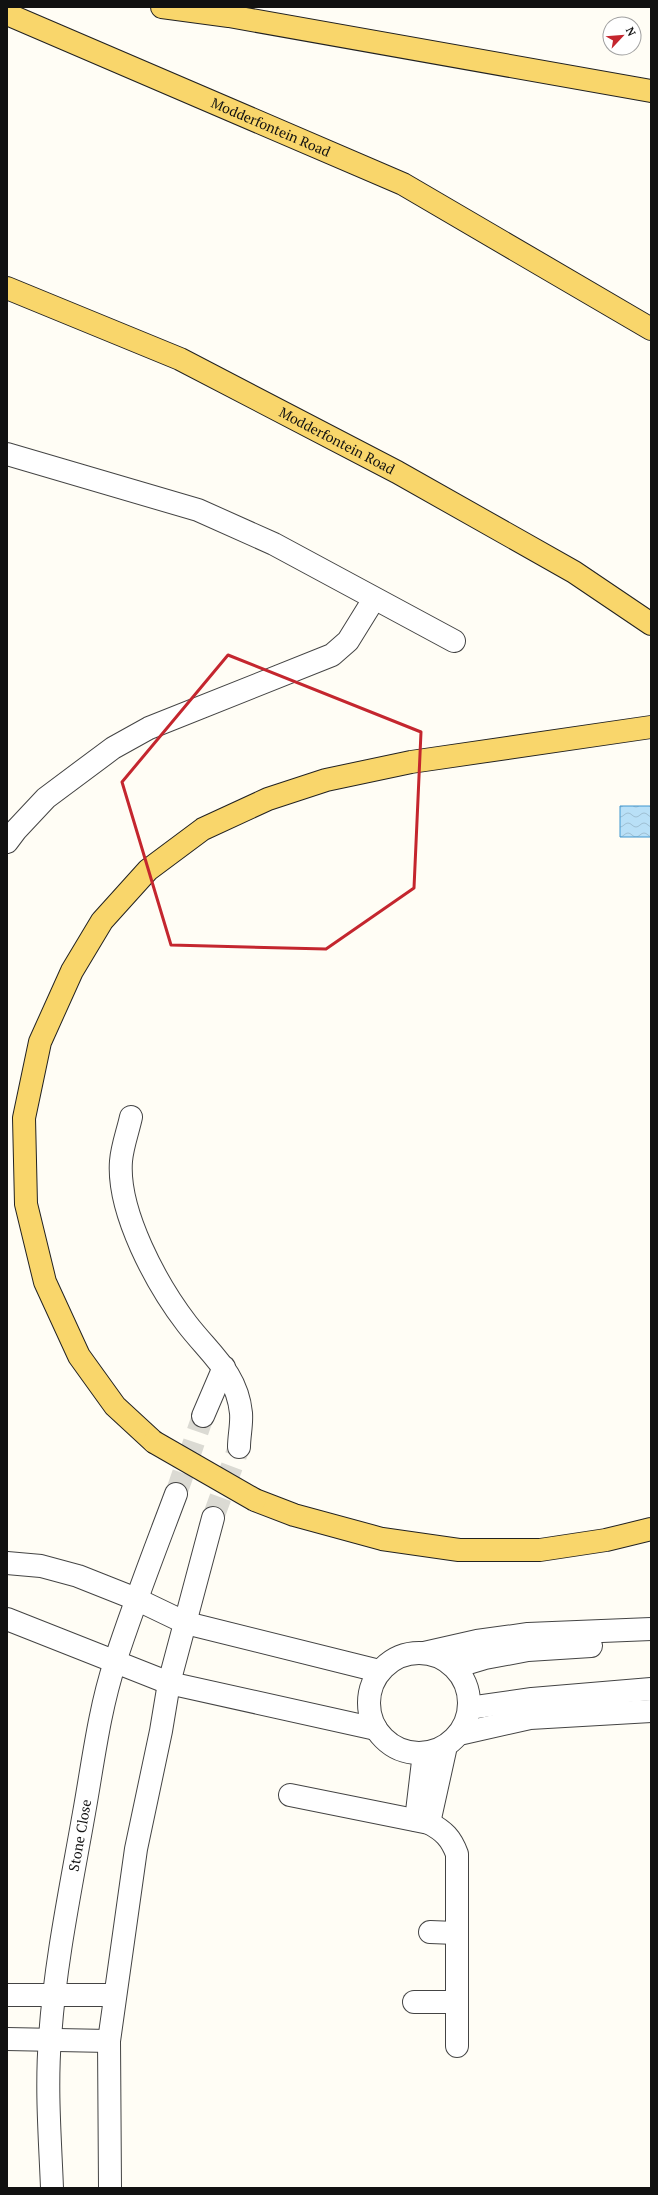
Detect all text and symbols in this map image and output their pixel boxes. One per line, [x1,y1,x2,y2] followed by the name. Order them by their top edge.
[602,16,642,56] north arrow
[623,25,639,39] text: N
[208,93,334,161] street label: Modderfontein Road
[276,402,399,478] street label: Modderfontein Road
[64,1798,95,1873] street label: Stone Close

